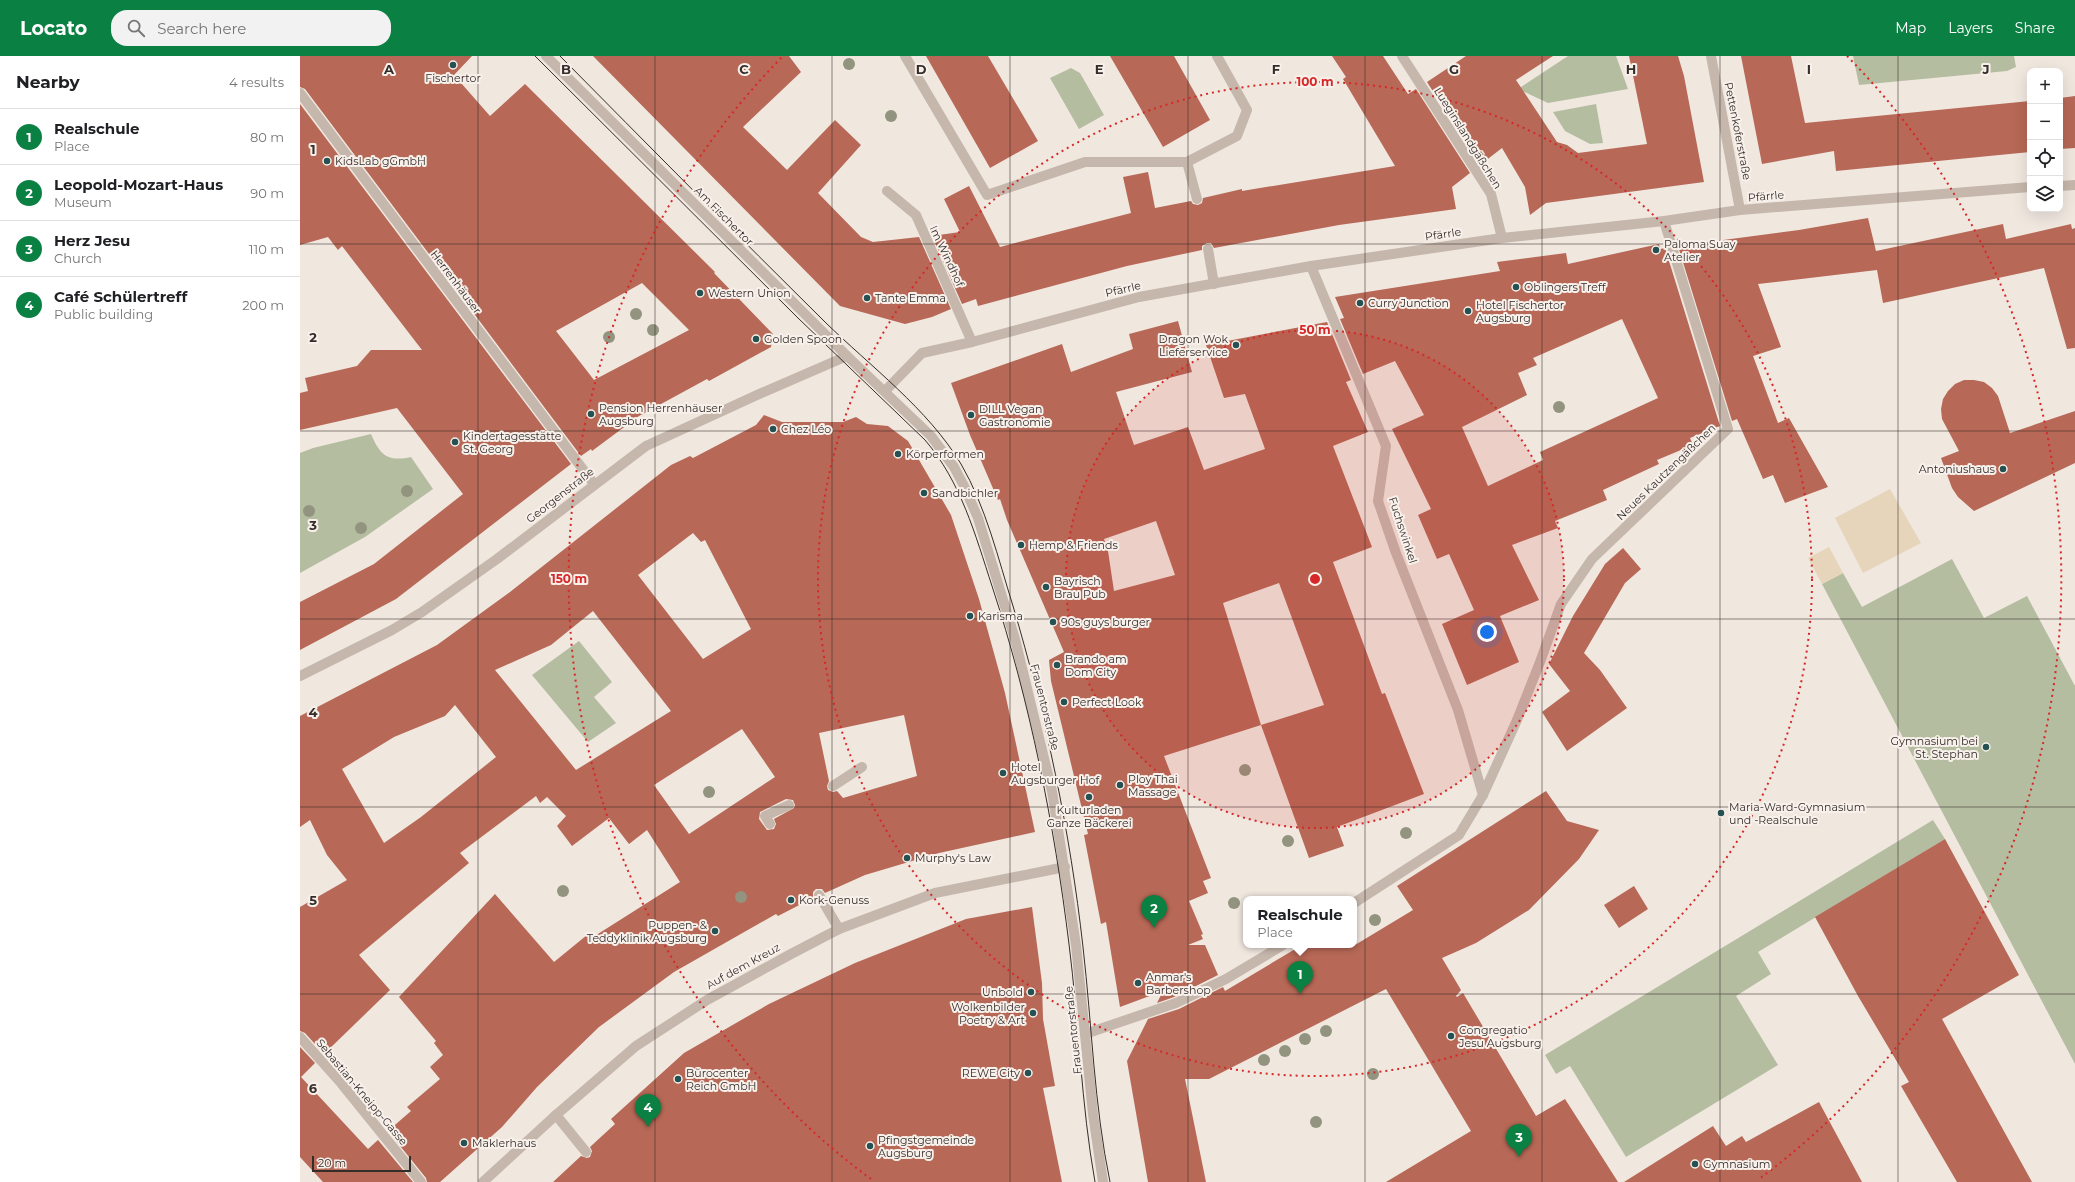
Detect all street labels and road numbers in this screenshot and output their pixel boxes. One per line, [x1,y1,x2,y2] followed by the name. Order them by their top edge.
[1722,81,1754,181] street label: Pettenkoferstraße
[1431,85,1505,191] street label: Lueginslandgäßchen
[691,183,757,249] street label: Am Fischertor
[1747,187,1785,205] street label: Pfärrle
[927,223,968,290] street label: Im Windhof
[1424,224,1462,243] street label: Pfärrle
[428,247,484,317] street label: Herrenhäuser
[1104,278,1143,300] street label: Pfärrle
[1613,421,1719,523] street label: Neues Kautzengäßchen
[523,464,597,526] street label: Georgenstraße
[1386,495,1420,565] street label: Fuchswinkel
[1027,662,1063,752] street label: Frauentorstraße
[704,940,783,992] street label: Auf dem Kreuz
[1061,985,1085,1075] street label: Frauentorstraße
[313,1036,411,1148] street label: Sebastian-Kneipp-Gasse

